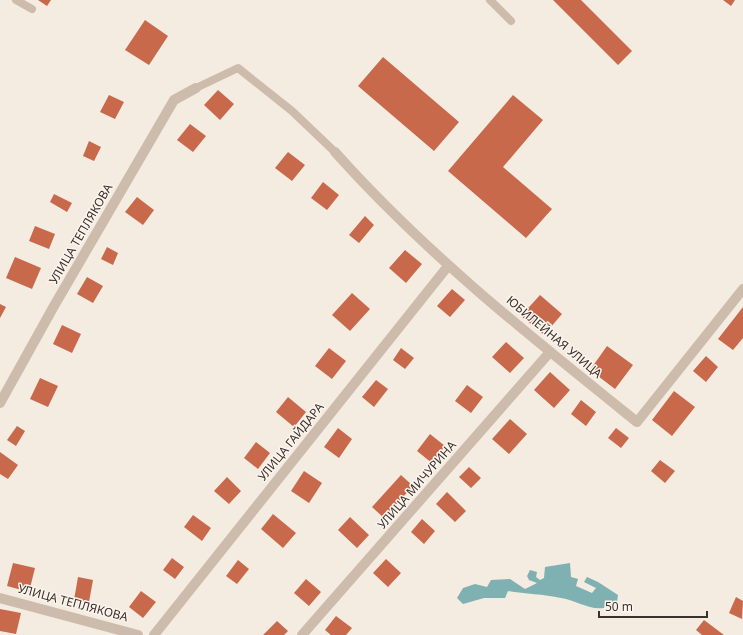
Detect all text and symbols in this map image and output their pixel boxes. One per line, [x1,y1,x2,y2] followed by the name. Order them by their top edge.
[45,180,116,287] street label: УЛИЦА ТЕПЛЯКОВА
[503,291,606,382] street label: ЮБИЛЕЙНАЯ УЛИЦА
[254,399,328,484] street label: УЛИЦА ГАЙДАРА
[374,437,460,532] street label: УЛИЦА МИЧУРИНА
[16,580,130,625] street label: УЛИЦА ТЕПЛЯКОВА
[599,593,707,619] scale bar
[605,598,633,615] text: 50 m

